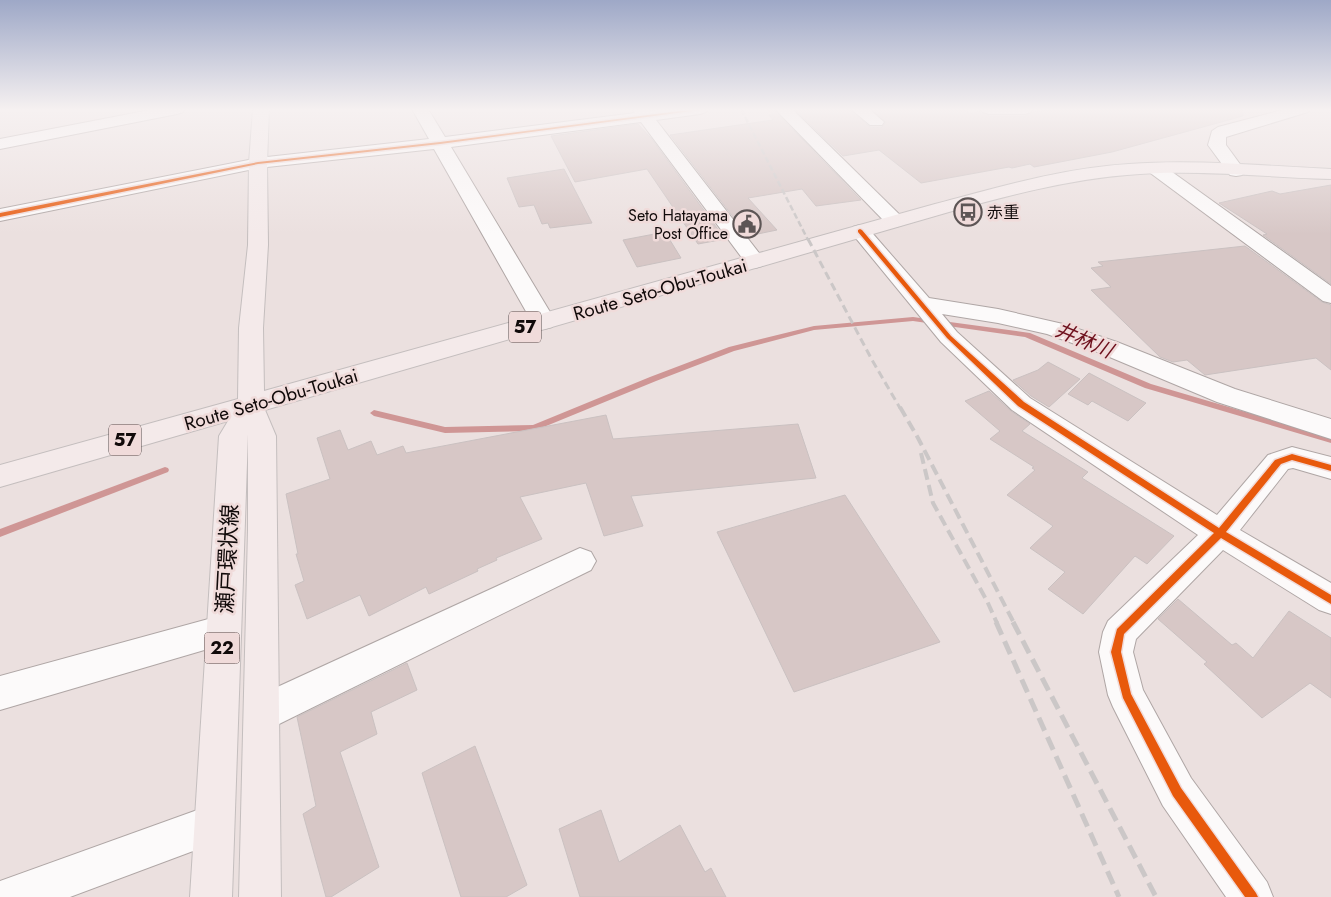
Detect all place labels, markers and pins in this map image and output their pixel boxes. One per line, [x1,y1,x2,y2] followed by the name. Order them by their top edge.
[953,197,983,227] bus stop icon: 赤重
[987,201,1019,224] place label: 赤重
[628,204,728,245] place label: Seto Hatayama Post Office
[732,209,762,239] public building icon: Seto Hatayama Post Office

